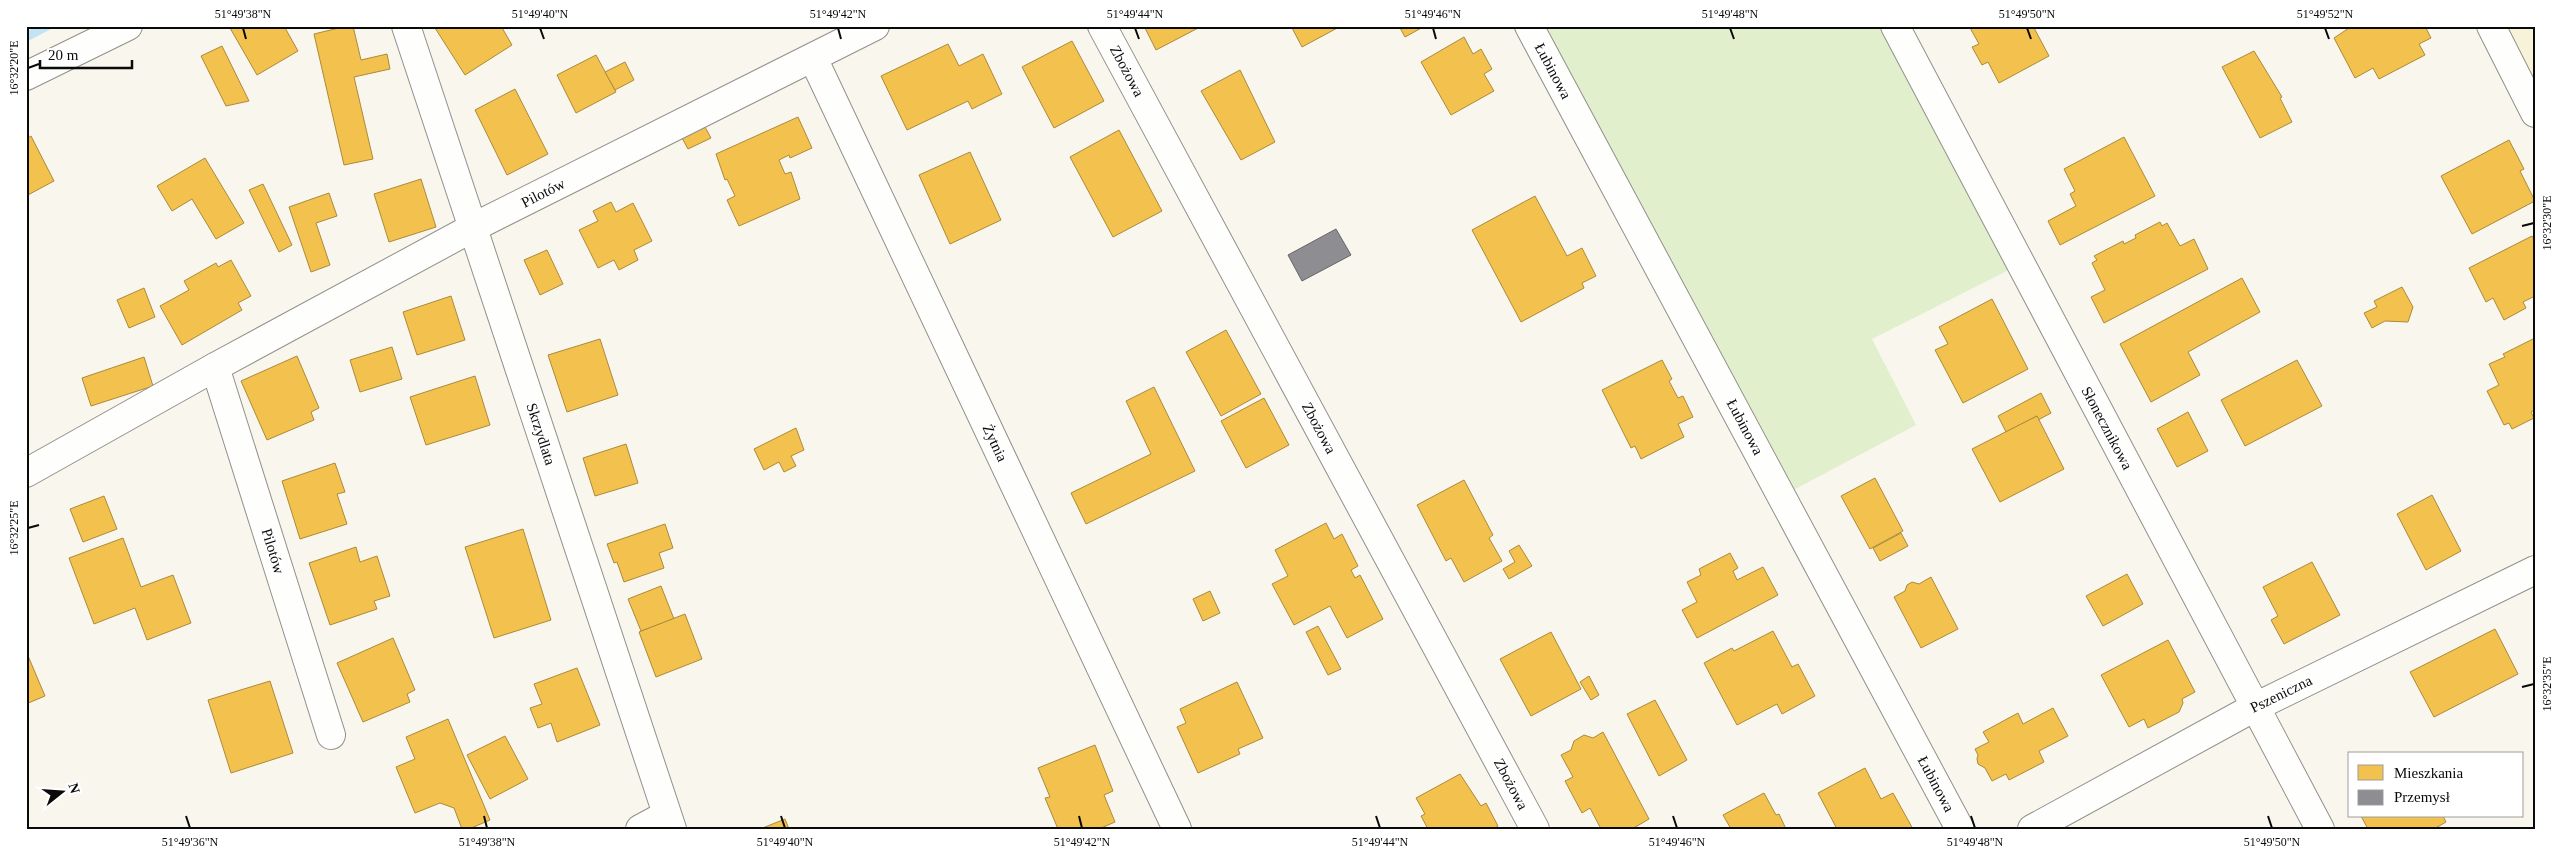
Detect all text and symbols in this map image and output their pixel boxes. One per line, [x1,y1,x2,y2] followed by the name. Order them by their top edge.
[215,7,272,21] text: 51°49'38"N
[512,7,569,21] text: 51°49'40"N
[810,7,867,21] text: 51°49'42"N
[1107,7,1164,21] text: 51°49'44"N
[1405,7,1462,21] text: 51°49'46"N
[1702,7,1759,21] text: 51°49'48"N
[1999,7,2056,21] text: 51°49'50"N
[2297,7,2354,21] text: 51°49'52"N
[40,38,132,70] scale bar
[7,40,21,96] text: 16°32'20"E
[1532,40,1574,102] street label: Łubinowa
[1107,43,1147,100] street label: Zbożowa
[48,47,79,63] text: 20 m
[519,175,568,211] street label: Pilotów
[2540,195,2554,251] text: 16°32'30"E
[2078,384,2136,473] street label: Słonecznikowa
[1724,396,1766,458] street label: Łubinowa
[1299,400,1339,457] street label: Zbożowa
[523,401,559,467] street label: Skrzydlata
[979,422,1011,464] street label: Żytnia
[7,500,21,556] text: 16°32'25"E
[259,526,288,576] street label: Pilotów
[2540,656,2554,712] text: 16°32'35"E
[2248,672,2315,716] street label: Pszeniczna
[2348,752,2524,818] legend
[1915,753,1957,815] street label: Łubinowa
[1491,756,1531,813] street label: Zbożowa
[2394,765,2463,781] text: Mieszkania
[38,768,88,818] north arrow
[65,781,83,795] text: N
[2394,789,2451,805] text: Przemysł
[162,835,219,849] text: 51°49'36"N
[459,835,516,849] text: 51°49'38"N
[757,835,814,849] text: 51°49'40"N
[1054,835,1111,849] text: 51°49'42"N
[1352,835,1409,849] text: 51°49'44"N
[1649,835,1706,849] text: 51°49'46"N
[1947,835,2004,849] text: 51°49'48"N
[2244,835,2301,849] text: 51°49'50"N

